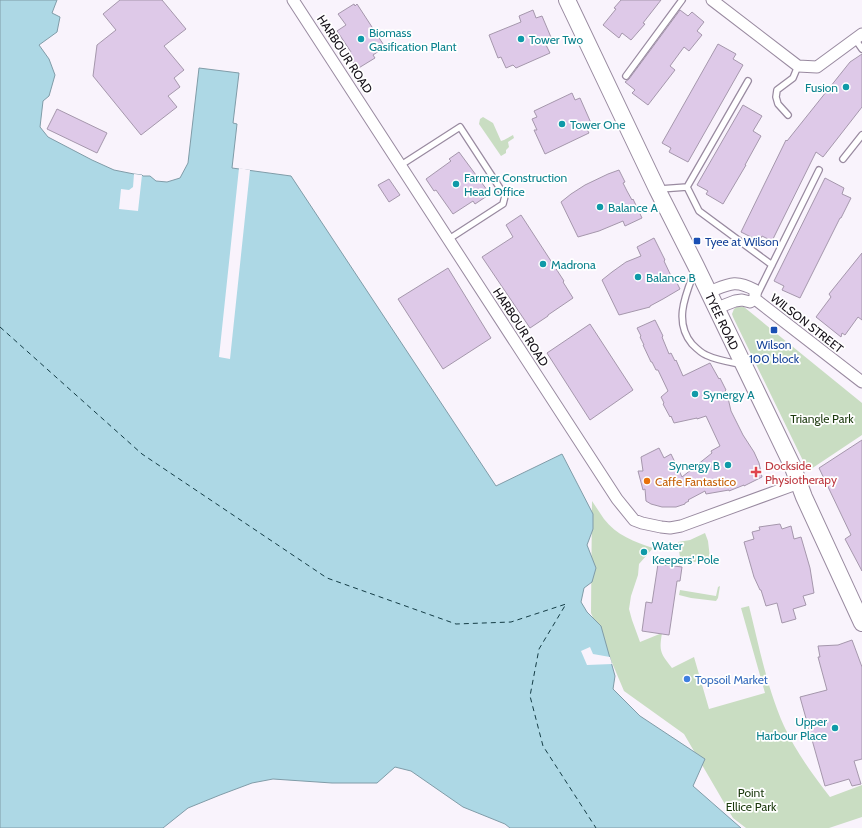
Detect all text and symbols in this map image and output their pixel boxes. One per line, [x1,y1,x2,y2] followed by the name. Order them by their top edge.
[314,12,376,96] street label: HARBOUR ROAD
[369,25,457,54] place label: Biomass Gasification Plant
[529,32,583,47] place label: Tower Two
[356,34,366,44] marker: Biomass Gasification Plant
[516,34,526,44] marker: Tower Two
[805,80,838,95] place label: Fusion
[841,82,851,92] marker: Fusion
[570,117,625,132] place label: Tower One
[557,119,567,129] marker: Tower One
[464,170,568,199] place label: Farmer Construction Head Office
[451,179,461,189] marker: Farmer Construction Head Office
[608,200,658,215] place label: Balance A
[595,202,605,212] marker: Balance A
[705,234,779,249] place label: Tyee at Wilson
[692,236,702,246] marker: Tyee at Wilson
[551,257,596,272] place label: Madrona
[538,259,548,269] marker: Madrona
[646,270,696,285] place label: Balance B
[633,272,643,282] marker: Balance B
[490,285,552,369] street label: HARBOUR ROAD
[702,290,743,353] street label: TYEE ROAD
[768,290,847,356] street label: WILSON STREET
[769,325,779,335] marker: Wilson 100 block
[749,337,800,366] place label: Wilson 100 block
[703,387,755,402] place label: Synergy A
[690,389,700,399] marker: Synergy A
[790,411,854,426] park label: Triangle Park
[669,458,720,473] place label: Synergy B
[765,458,837,487] place label: Dockside Physiotherapy
[723,460,733,470] marker: Synergy B
[750,466,762,478] marker: Dockside Physiotherapy
[655,474,736,489] place label: Caffe Fantastico
[642,476,652,486] marker: Caffe Fantastico
[652,538,719,567] place label: Water Keepers' Pole
[639,547,649,557] marker: Water Keepers' Pole
[695,672,768,687] place label: Topsoil Market
[682,674,692,684] marker: Topsoil Market
[756,714,827,743] place label: Upper Harbour Place
[830,723,840,733] marker: Upper Harbour Place
[726,785,777,814] park label: Point Ellice Park

